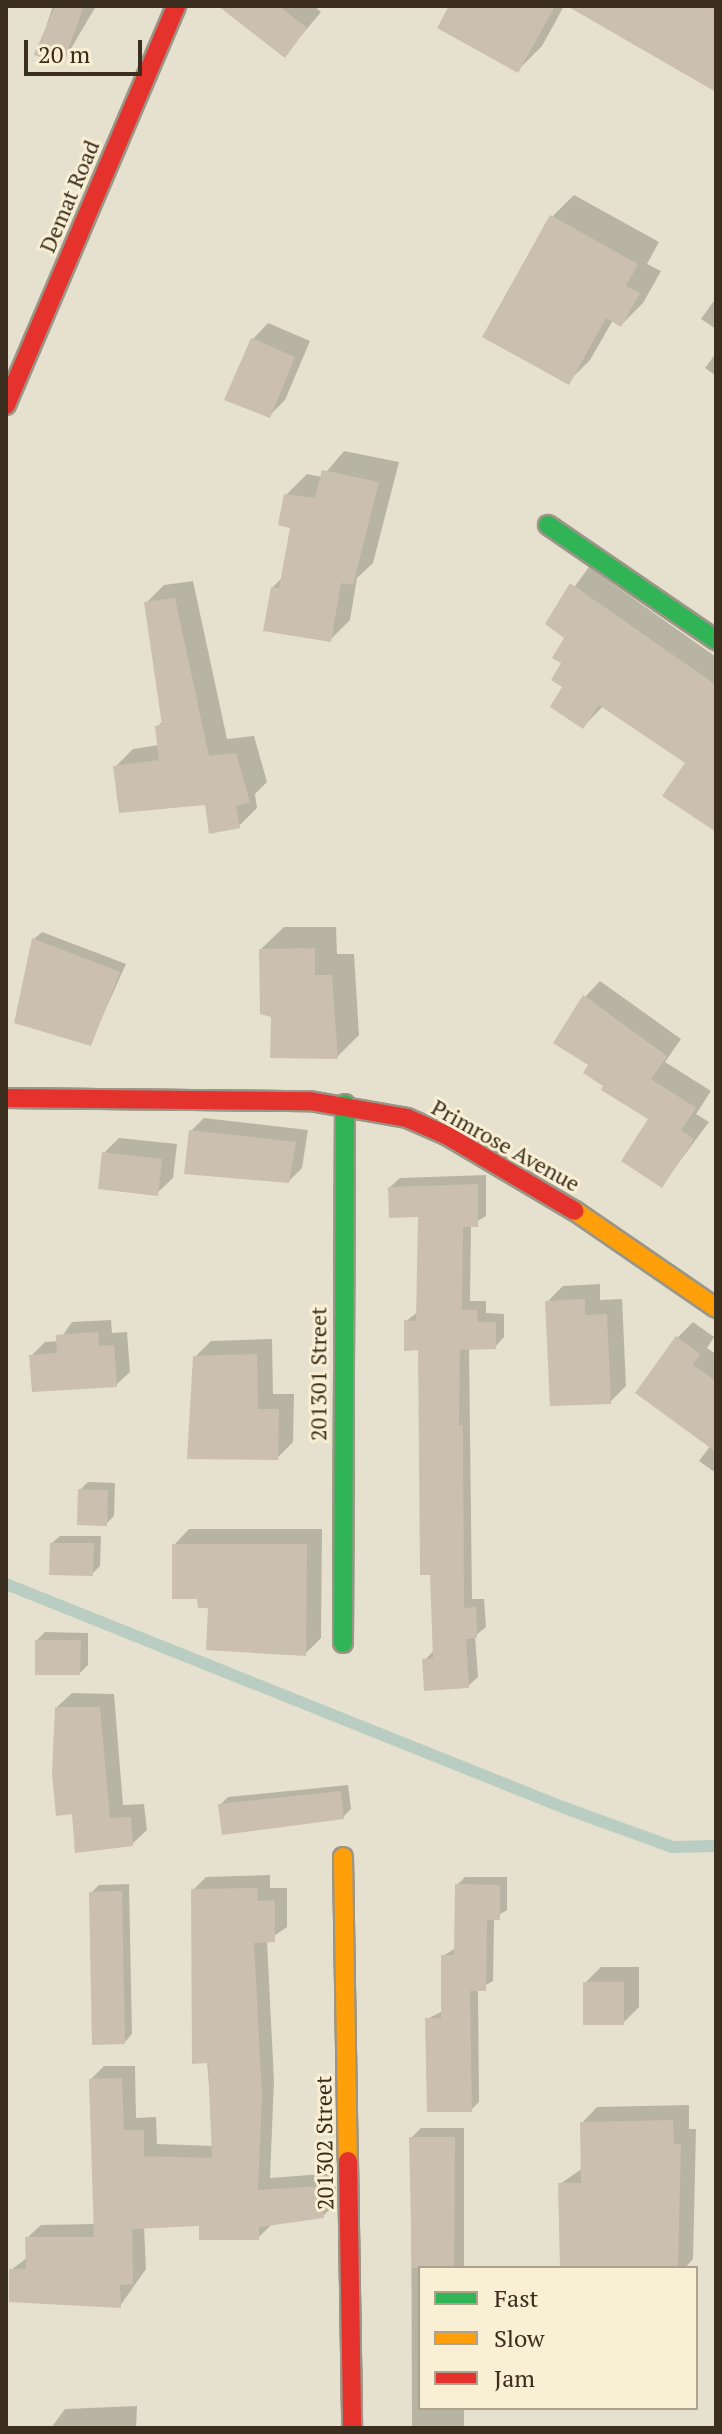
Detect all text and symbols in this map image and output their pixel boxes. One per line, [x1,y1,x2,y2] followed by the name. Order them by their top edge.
[28,24,146,74] scale bar
[38,38,90,70] text: 20 m
[34,136,104,256] street label: Demat Road
[427,1093,585,1197] street label: Primrose Avenue
[305,1307,331,1441] street label: 201301 Street
[310,2076,338,2210] street label: 201302 Street
[418,2266,698,2410] legend
[494,2282,538,2314] text: Fast
[494,2322,545,2354] text: Slow
[494,2362,535,2394] text: Jam

